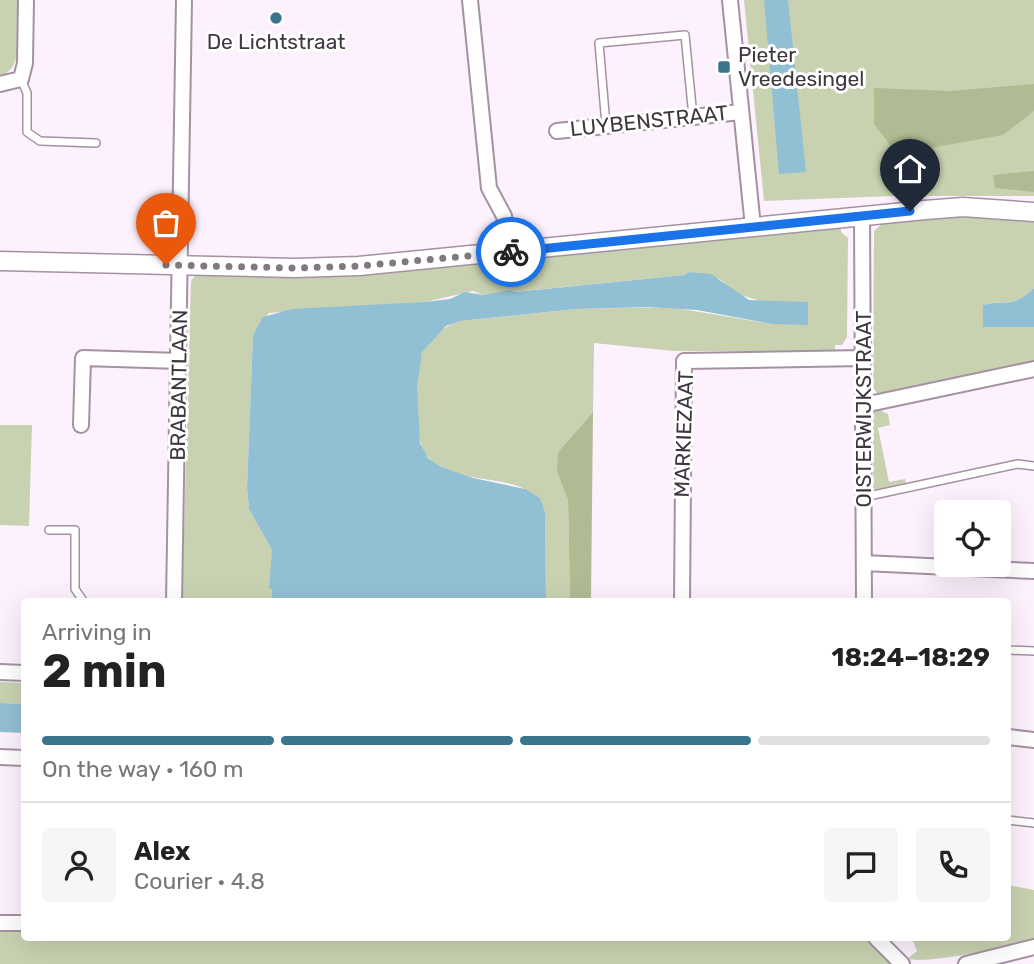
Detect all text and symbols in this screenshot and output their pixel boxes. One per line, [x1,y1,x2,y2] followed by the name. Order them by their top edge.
[268,10,284,26] marker: De Lichtstraat
[207,29,345,54] place label: De Lichtstraat
[738,42,864,91] place label: Pieter Vreedesingel
[716,59,732,75] marker: Pieter Vreedesingel
[569,100,729,141] street label: LUYBENSTRAAT
[880,139,940,211] pin
[891,150,929,188] icon: home
[136,193,196,265] pin
[147,204,185,242] icon: bag
[476,217,546,287] courier
[492,233,530,271] icon: bike
[165,309,192,461] street label: BRABANTLAAN
[851,310,876,508] street label: OISTERWIJKSTRAAT
[669,370,698,498] street label: MARKIEZAAT
[934,500,1011,577] map controls
[934,500,1011,577] button: locate
[42,618,152,646] text: Arriving in
[832,642,990,673] text: 18:24–18:29
[42,644,167,699] text: 2 min
[42,755,244,783] text: On the way · 160 m
[42,828,116,902] button: person
[824,828,898,902] button: chat
[916,828,990,902] button: phone
[134,836,190,867] text: Alex
[134,867,265,895] text: Courier · 4.8

